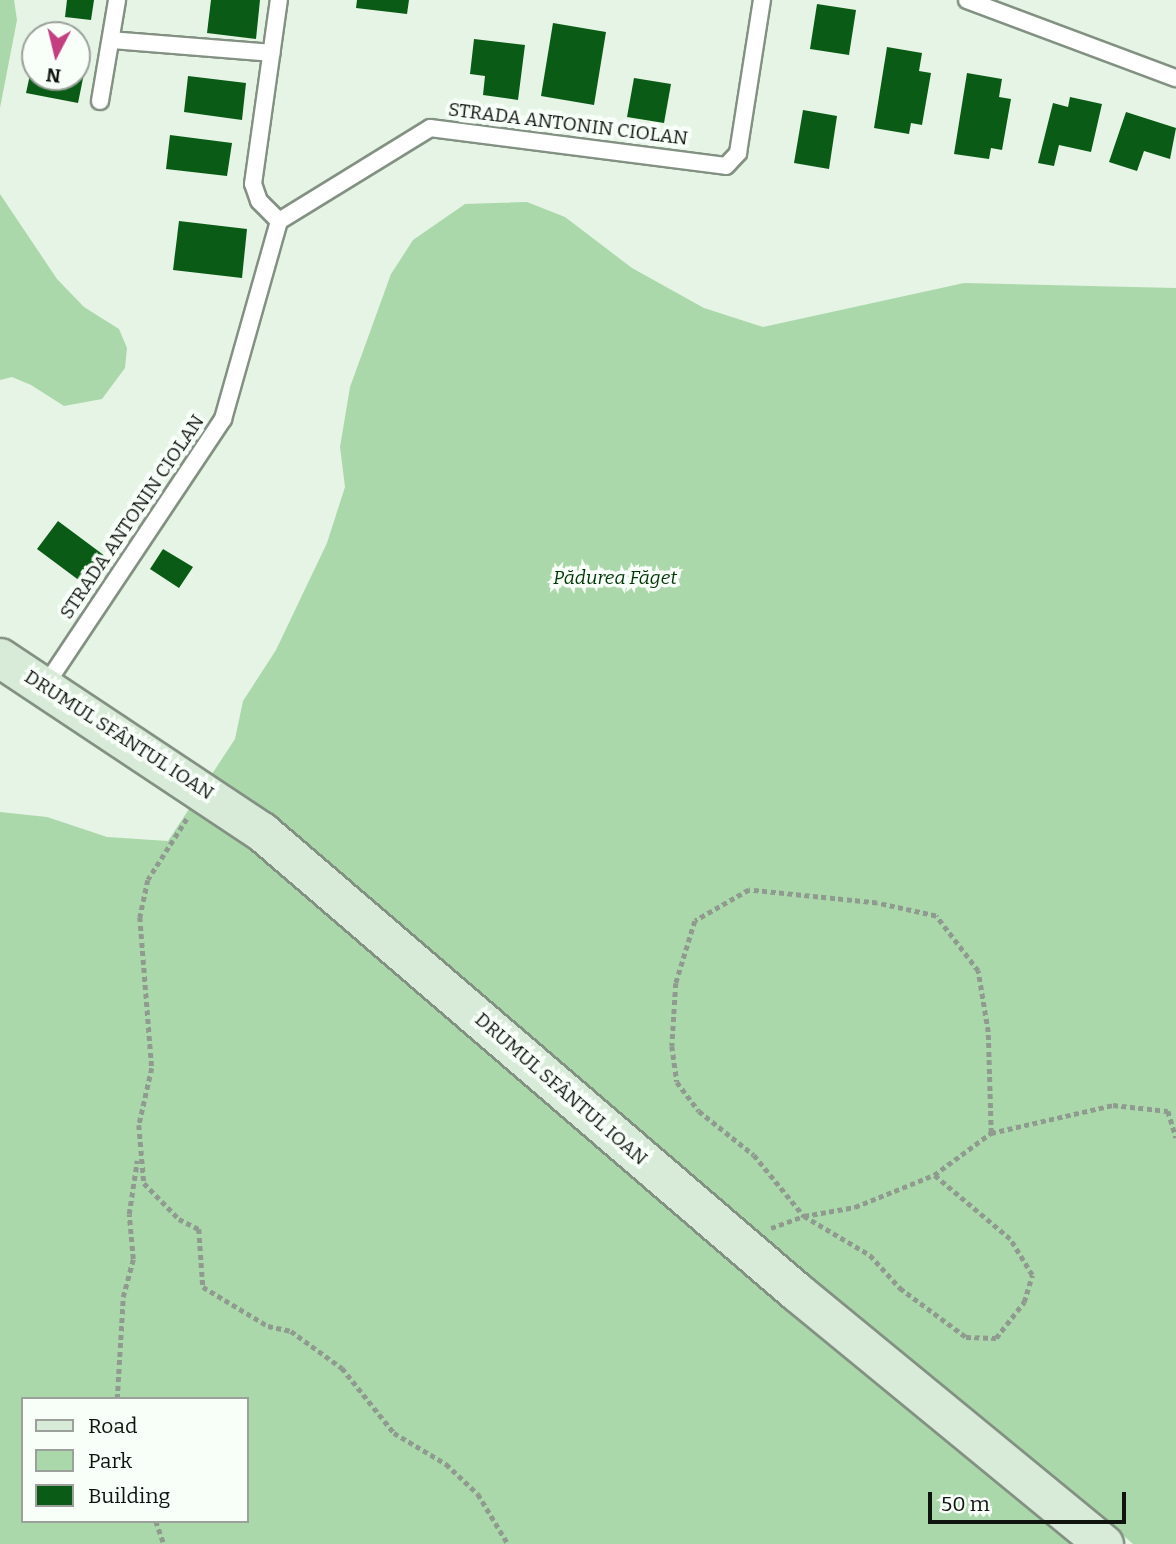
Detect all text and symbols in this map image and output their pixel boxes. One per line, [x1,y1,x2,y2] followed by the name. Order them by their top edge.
[21,21,91,91] north arrow
[45,63,62,88] text: N
[447,98,689,150] street label: STRADA ANTONIN CIOLAN
[55,411,209,623] street label: STRADA ANTONIN CIOLAN
[553,567,677,589] park label: Pădurea Făget
[20,665,218,805] street label: DRUMUL SFÂNTUL IOAN
[470,1008,652,1170] street label: DRUMUL SFÂNTUL IOAN
[21,1397,248,1523] legend
[88,1413,137,1439] text: Road
[88,1448,132,1474] text: Park
[931,1478,1129,1522] scale bar
[88,1483,170,1509] text: Building
[941,1491,990,1517] text: 50 m

